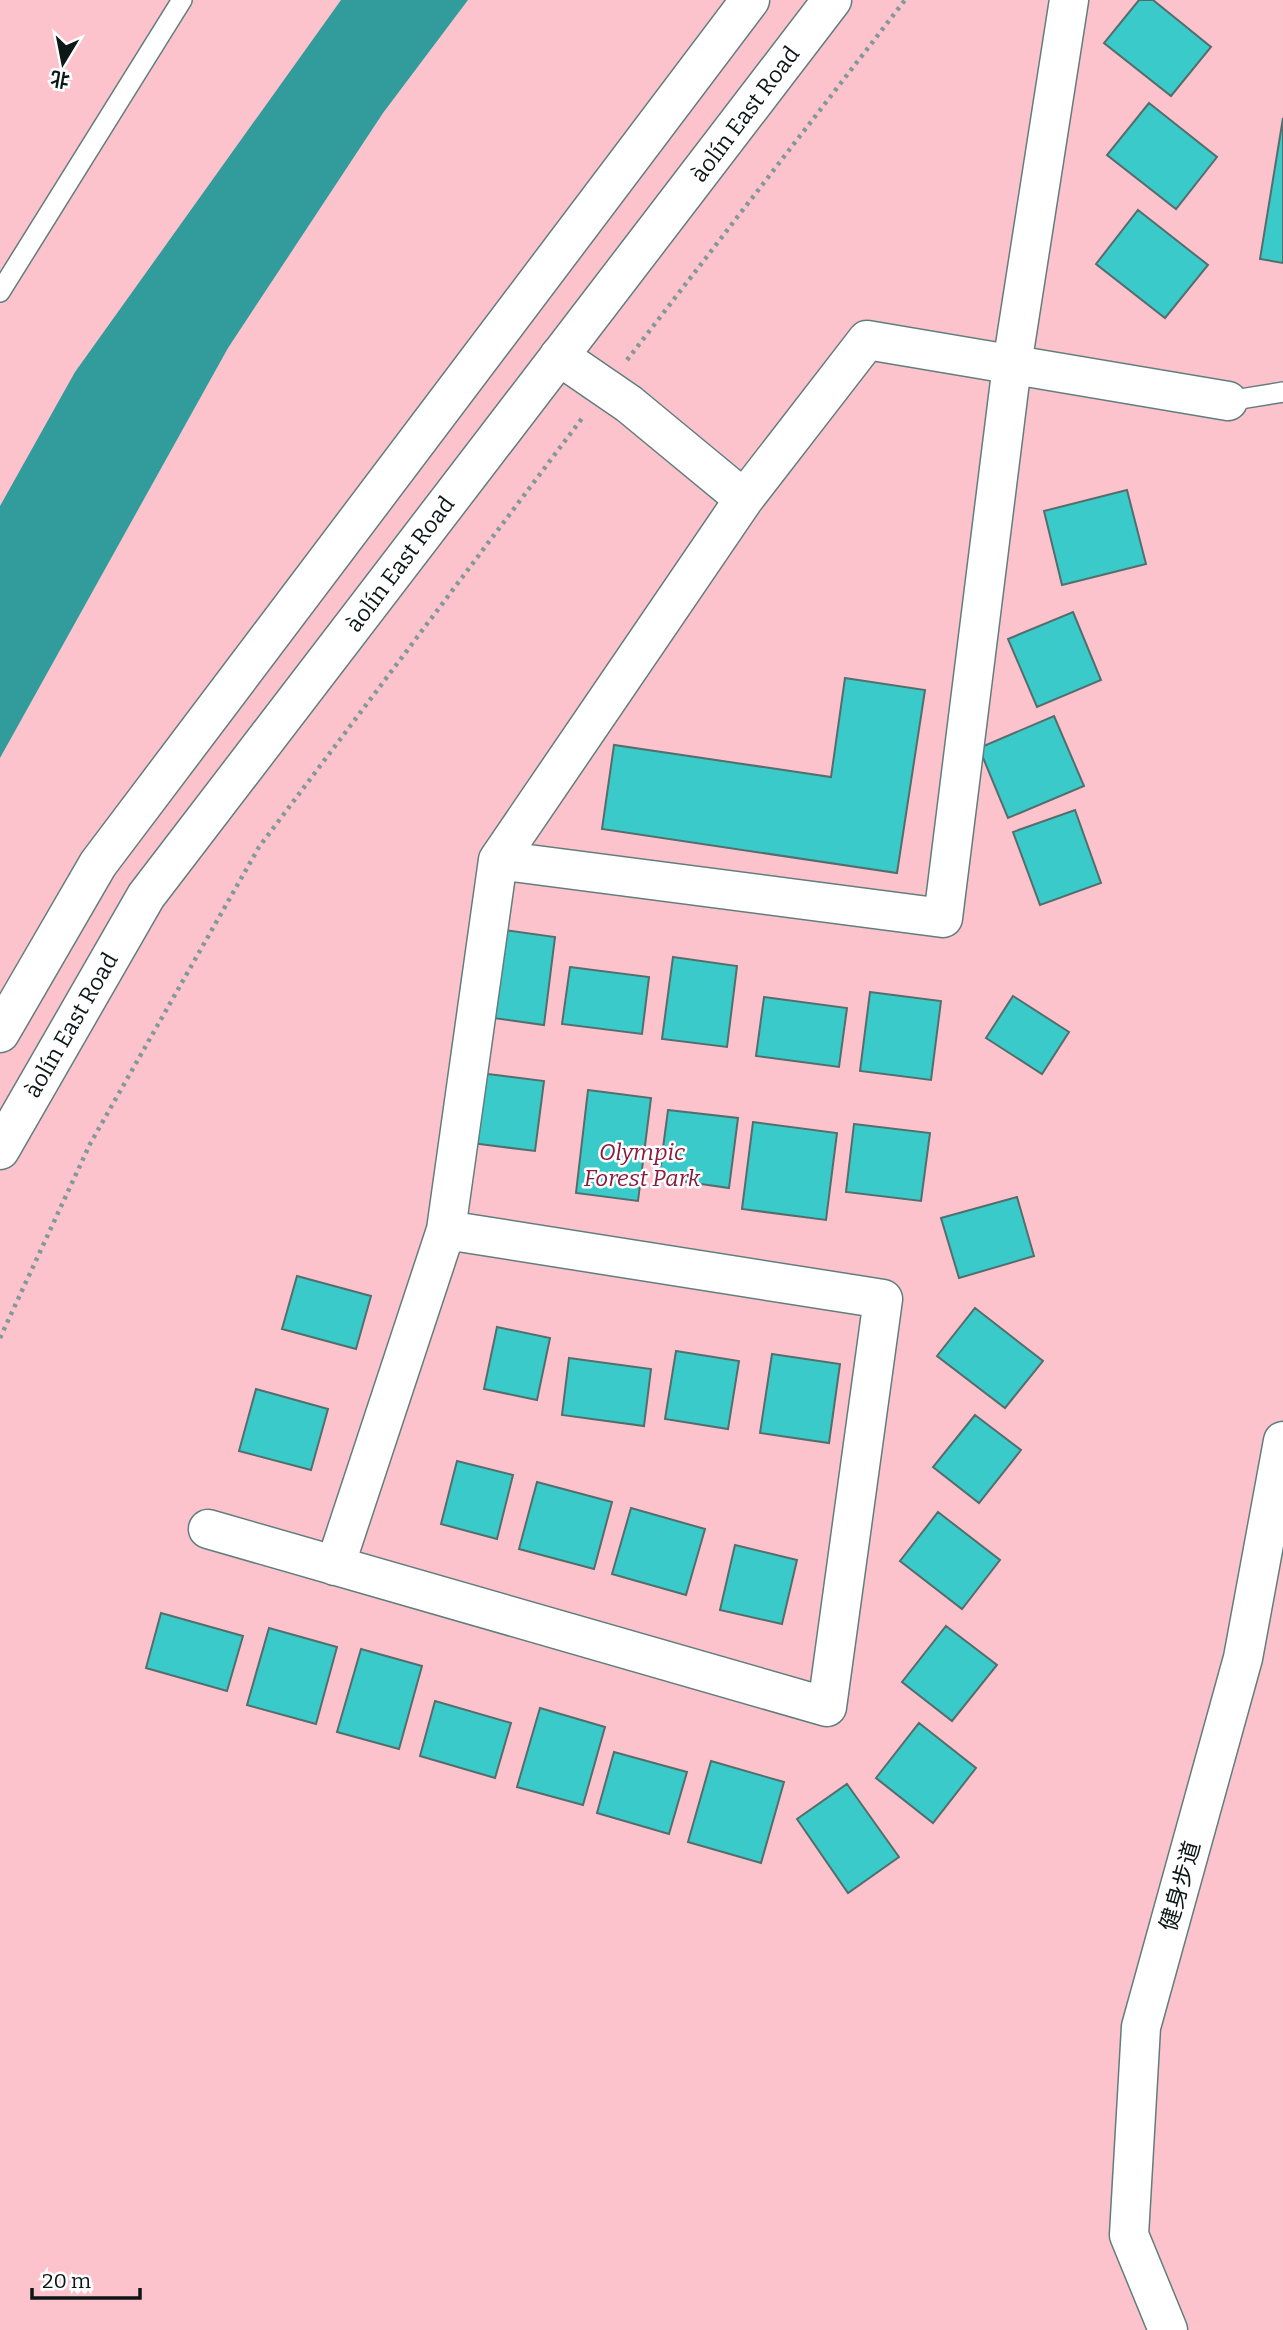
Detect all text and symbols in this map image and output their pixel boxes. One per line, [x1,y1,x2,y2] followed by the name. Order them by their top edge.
[28,28,98,98] north arrow
[685,40,805,187] street label: àolín East Road
[49,66,71,92] text: 北
[340,490,460,637] street label: àolín East Road
[18,947,124,1103] street label: àolín East Road
[584,1138,701,1192] park label: Olympic Forest Park
[1154,1838,1206,1934] street label: 健身步道
[32,2256,140,2300] scale bar
[42,2268,91,2294] text: 20 m

